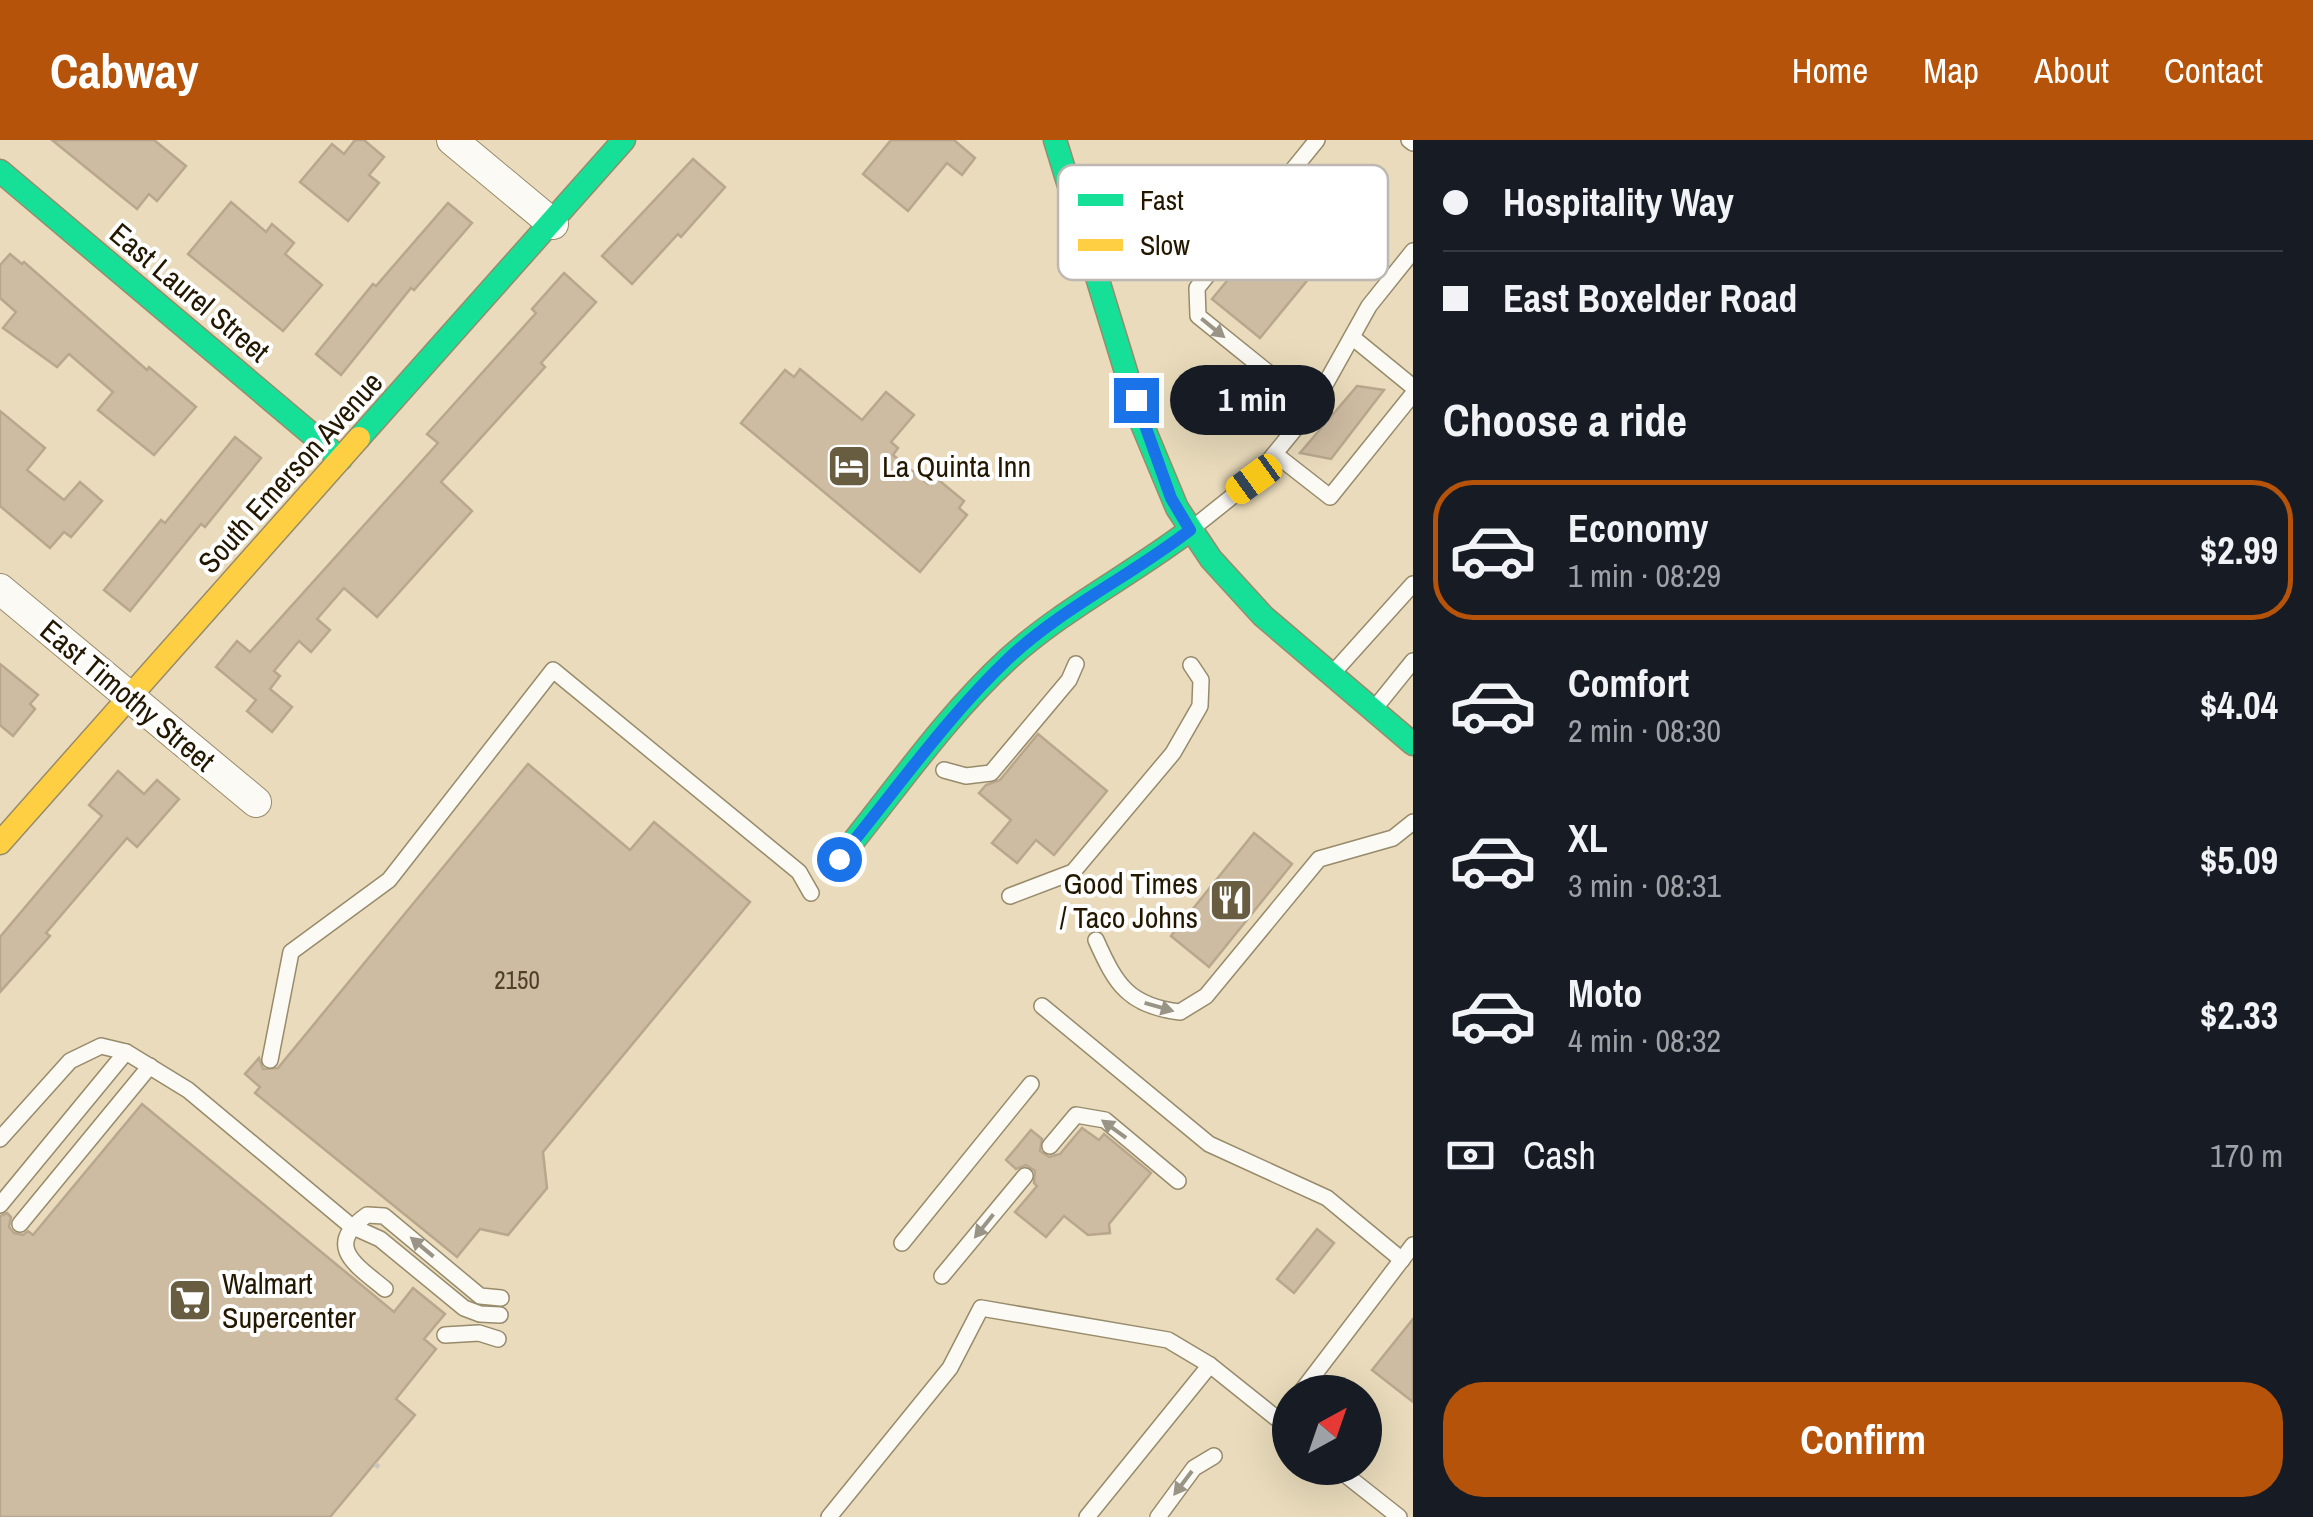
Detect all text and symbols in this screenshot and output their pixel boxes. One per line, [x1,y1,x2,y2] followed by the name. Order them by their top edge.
[50,38,199,103] text: Cabway
[1792,47,1868,94] text: Home
[1923,47,1979,94] text: Map
[2034,47,2109,94] text: About
[2164,47,2263,94] text: Contact
[1058,165,1388,280] legend
[1503,177,1734,228] text: Hospitality Way
[1140,181,1184,219] text: Fast
[102,213,278,371] street label: East Laurel Street
[1140,226,1190,264] text: Slow
[1503,273,1797,324] text: East Boxelder Road
[1200,317,1226,338] one-way arrow
[189,363,391,581] street label: South Emerson Avenue
[1171,365,1336,435] callout: 1 min
[1114,378,1159,423] route end
[1218,378,1287,421] text: 1 min
[1443,389,1687,450] text: Choose a ride
[826,443,872,489] hotel icon: La Quinta Inn
[882,446,1031,486] place label: La Quinta Inn
[1221,449,1287,509] car
[1568,503,1708,554] text: Economy
[1448,505,1538,595] icon: car
[2200,525,2278,576] text: $2.99
[1568,554,1721,597] text: 1 min · 08:29
[32,610,224,780] street label: East Timothy Street
[1568,658,1689,709] text: Comfort
[1448,660,1538,750] icon: car
[2200,680,2278,731] text: $4.04
[1568,709,1721,752] text: 2 min · 08:30
[1568,813,1608,864] text: XL
[1448,815,1538,905] icon: car
[2200,835,2278,886] text: $5.09
[817,837,862,882] route start
[1060,863,1198,937] place label: Good Times / Taco Johns
[1568,864,1721,907] text: 3 min · 08:31
[1208,877,1254,923] restaurant icon: Good Times / Taco Johns
[494,963,540,997] house number: 2150
[1568,968,1642,1019] text: Moto
[1448,970,1538,1060] icon: car
[2200,990,2278,1041] text: $2.33
[1145,1000,1175,1015] one-way arrow
[1568,1019,1721,1062] text: 4 min · 08:32
[1101,1120,1127,1139] one-way arrow
[1443,1128,1498,1183] icon: cash
[1523,1130,1596,1181] text: Cash
[2210,1134,2283,1177] text: 170 m
[973,1214,995,1239] one-way arrow
[409,1237,434,1259] one-way arrow
[222,1263,357,1337] place label: Walmart Supercenter
[167,1277,213,1323] supermarket icon: Walmart Supercenter
[1272,1375,1382,1485] north arrow
[1272,1375,1382,1485] map controls
[1443,1382,2283,1497] button: Confirm
[1173,1470,1193,1496] one-way arrow

